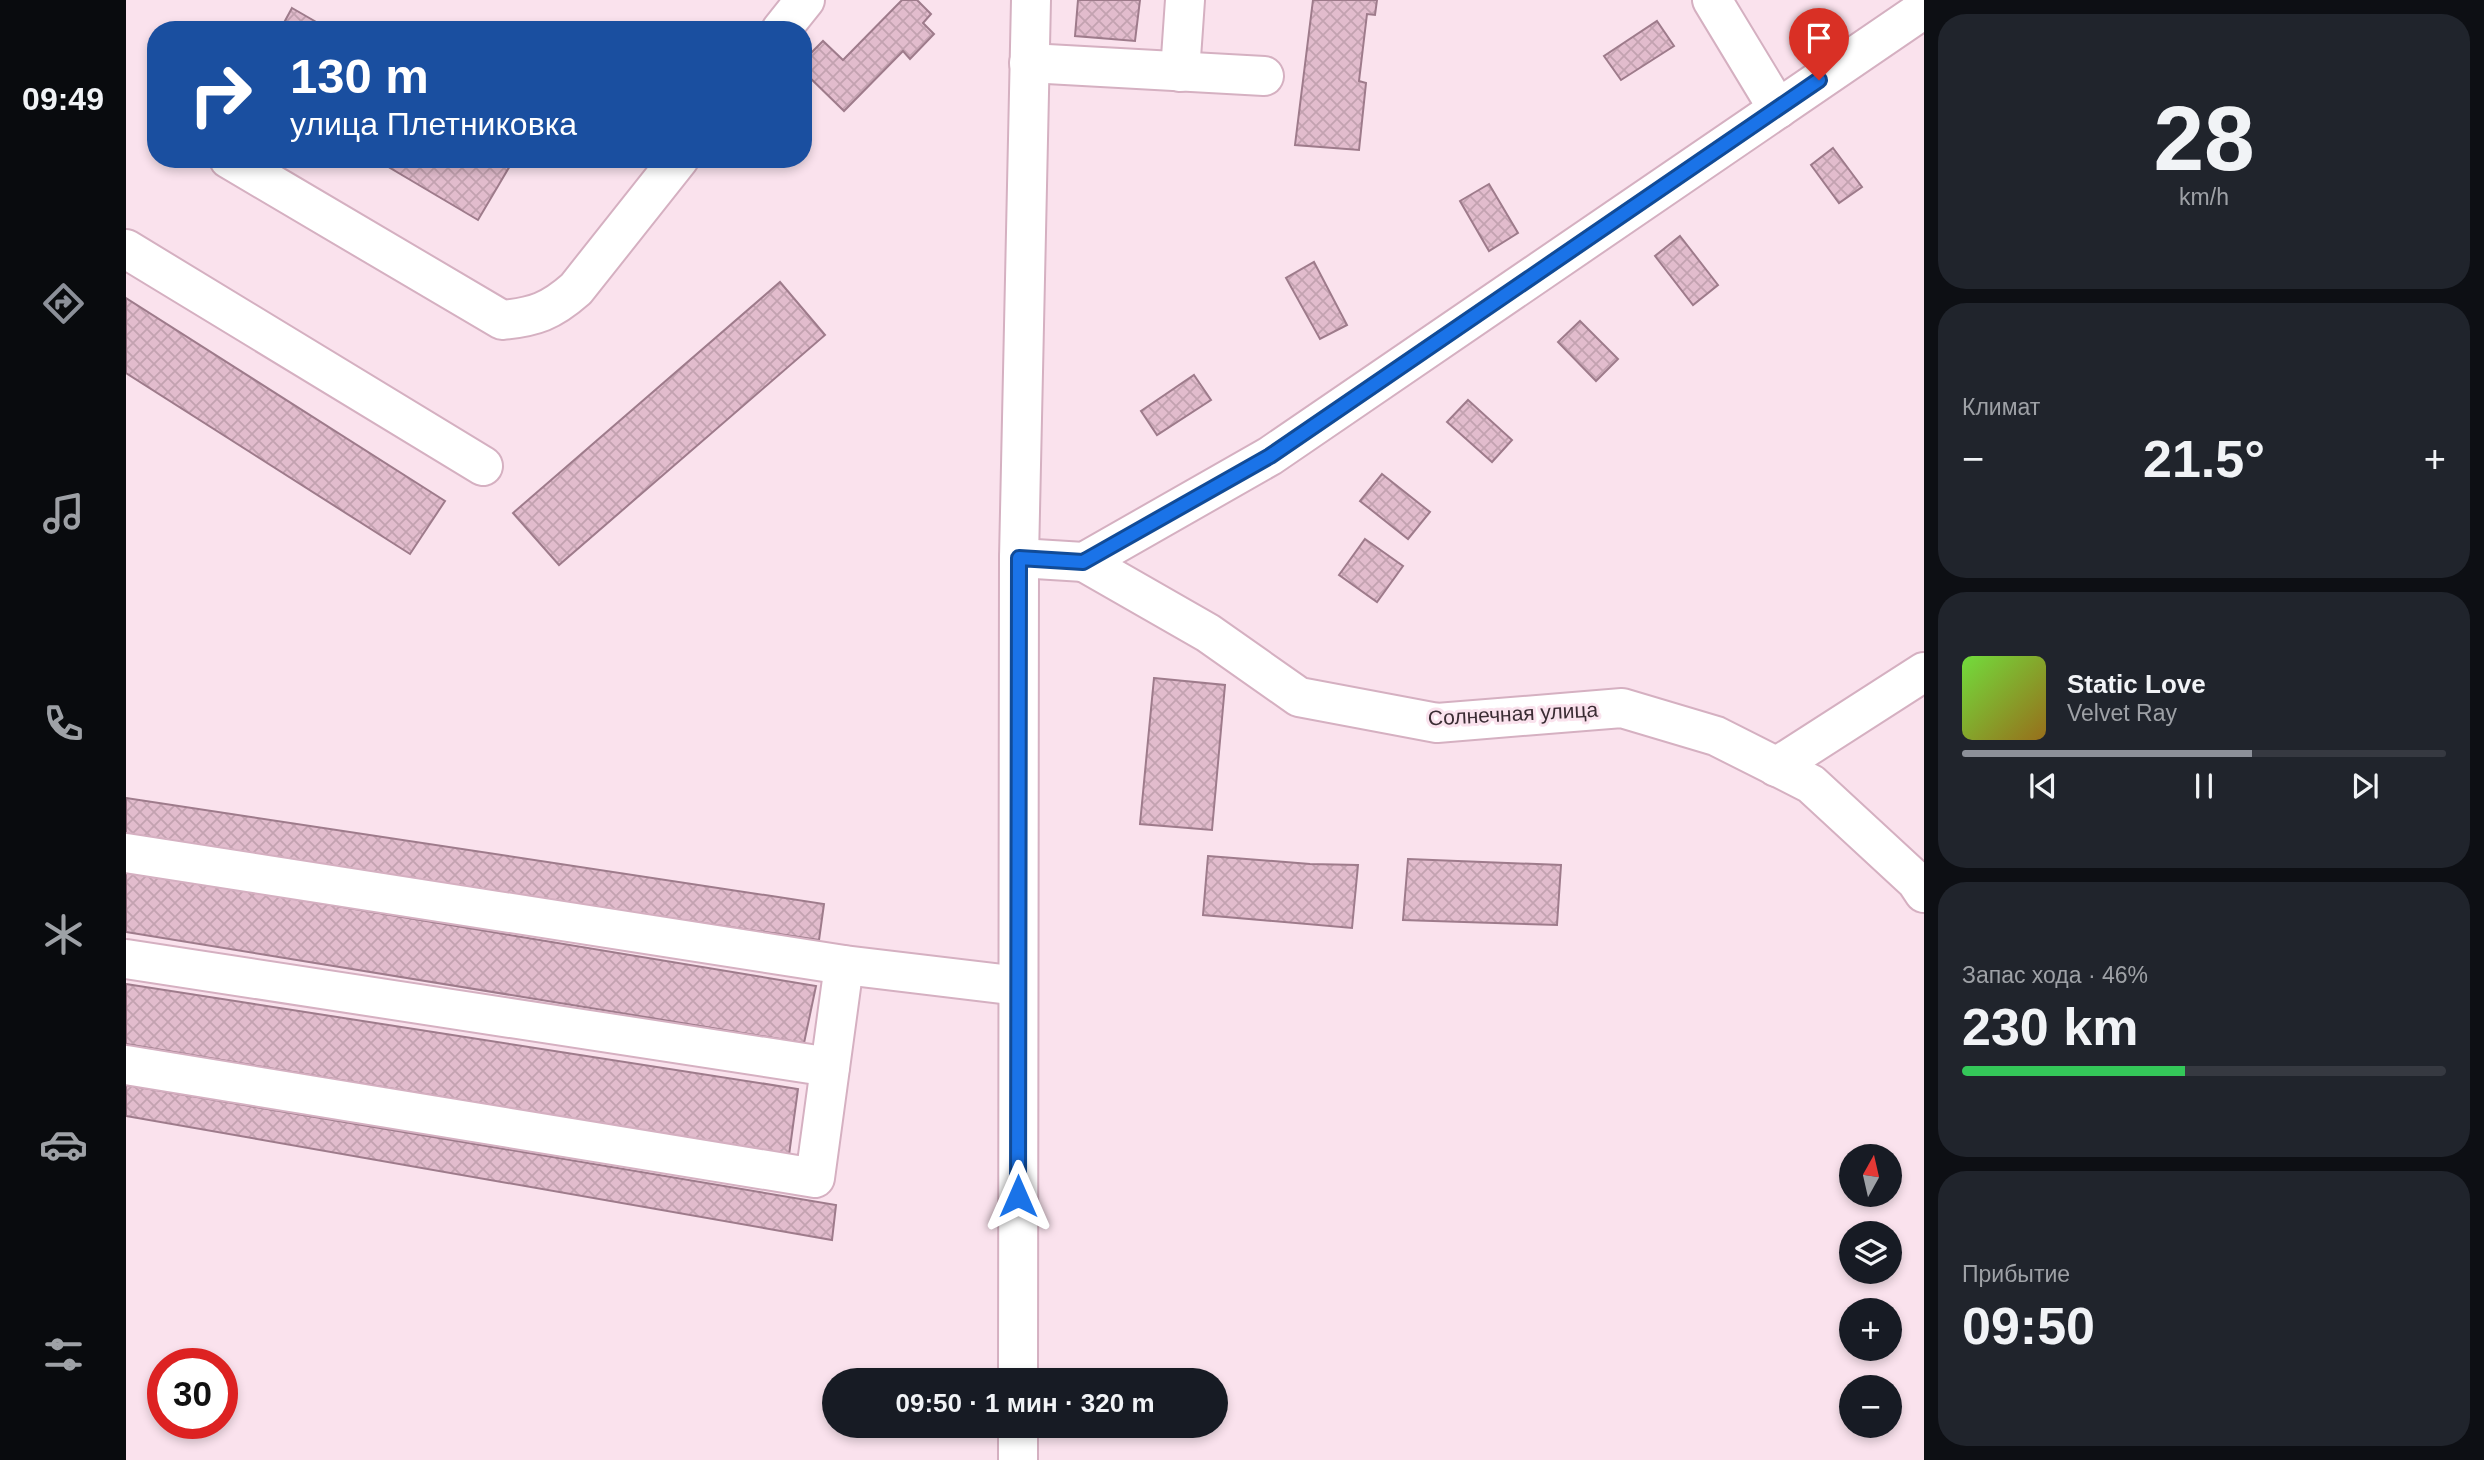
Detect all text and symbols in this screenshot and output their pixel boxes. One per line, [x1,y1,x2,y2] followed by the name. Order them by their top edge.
[1789,8,1849,80] pin
[1800,19,1838,57] icon: arrive
[175,49,266,140] icon: right
[290,49,429,103] text: 130 m
[22,81,104,117] text: 09:49
[2153,88,2255,189] text: 28
[290,106,577,142] text: улица Плетниковка
[2179,184,2229,210] text: km/h
[39,279,88,328] icon: directions
[1962,394,2040,420] text: Климат
[2143,430,2265,488] text: 21.5°
[1962,438,1984,480] text: −
[2424,438,2446,480] text: +
[39,489,88,538] icon: music
[2067,669,2206,699] text: Static Love
[1427,698,1599,729] street label: Солнечная улица
[39,699,88,748] icon: phone
[2067,700,2177,726] text: Velvet Ray
[2024,767,2062,805] icon: previous
[2185,767,2223,805] icon: pause
[2346,767,2384,805] icon: next
[39,910,88,959] icon: climate
[1962,962,2148,988] text: Запас хода · 46%
[1962,998,2138,1056] text: 230 km
[39,1120,88,1169] icon: car
[1839,1144,1902,1208] north arrow
[1839,1144,1902,1438] map controls
[981,1159,1055,1233] position arrow
[1839,1221,1902,1284] button: layers
[1962,1261,2070,1287] text: Прибытие
[1962,1297,2095,1355] text: 09:50
[1839,1298,1902,1361] button: +
[39,1330,88,1379] icon: filters
[147,1348,238,1439] speed limit sign: 30
[1839,1375,1902,1438] button: −
[895,1388,1155,1418] text: 09:50 · 1 мин · 320 m

